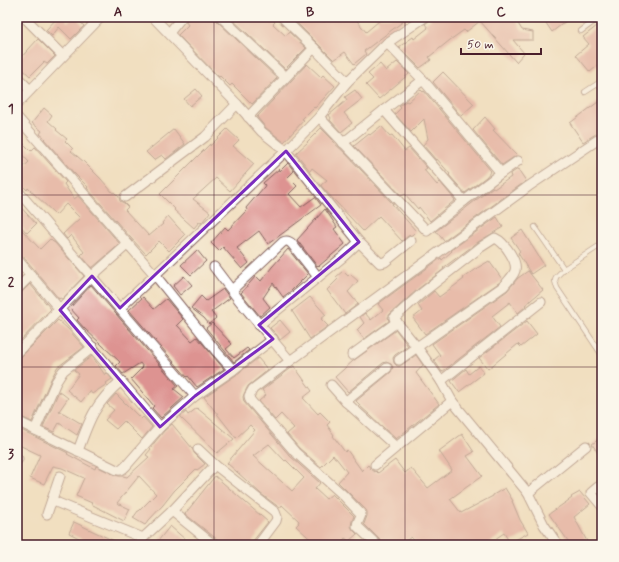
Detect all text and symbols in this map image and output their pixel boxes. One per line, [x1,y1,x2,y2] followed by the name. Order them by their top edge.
[114,4,122,21] text: A
[306,4,315,21] text: B
[496,4,506,21] text: C
[461,30,541,56] scale bar
[467,37,494,53] text: 50 m
[8,101,14,118] text: 1
[8,274,15,291] text: 2
[8,446,14,463] text: 3

